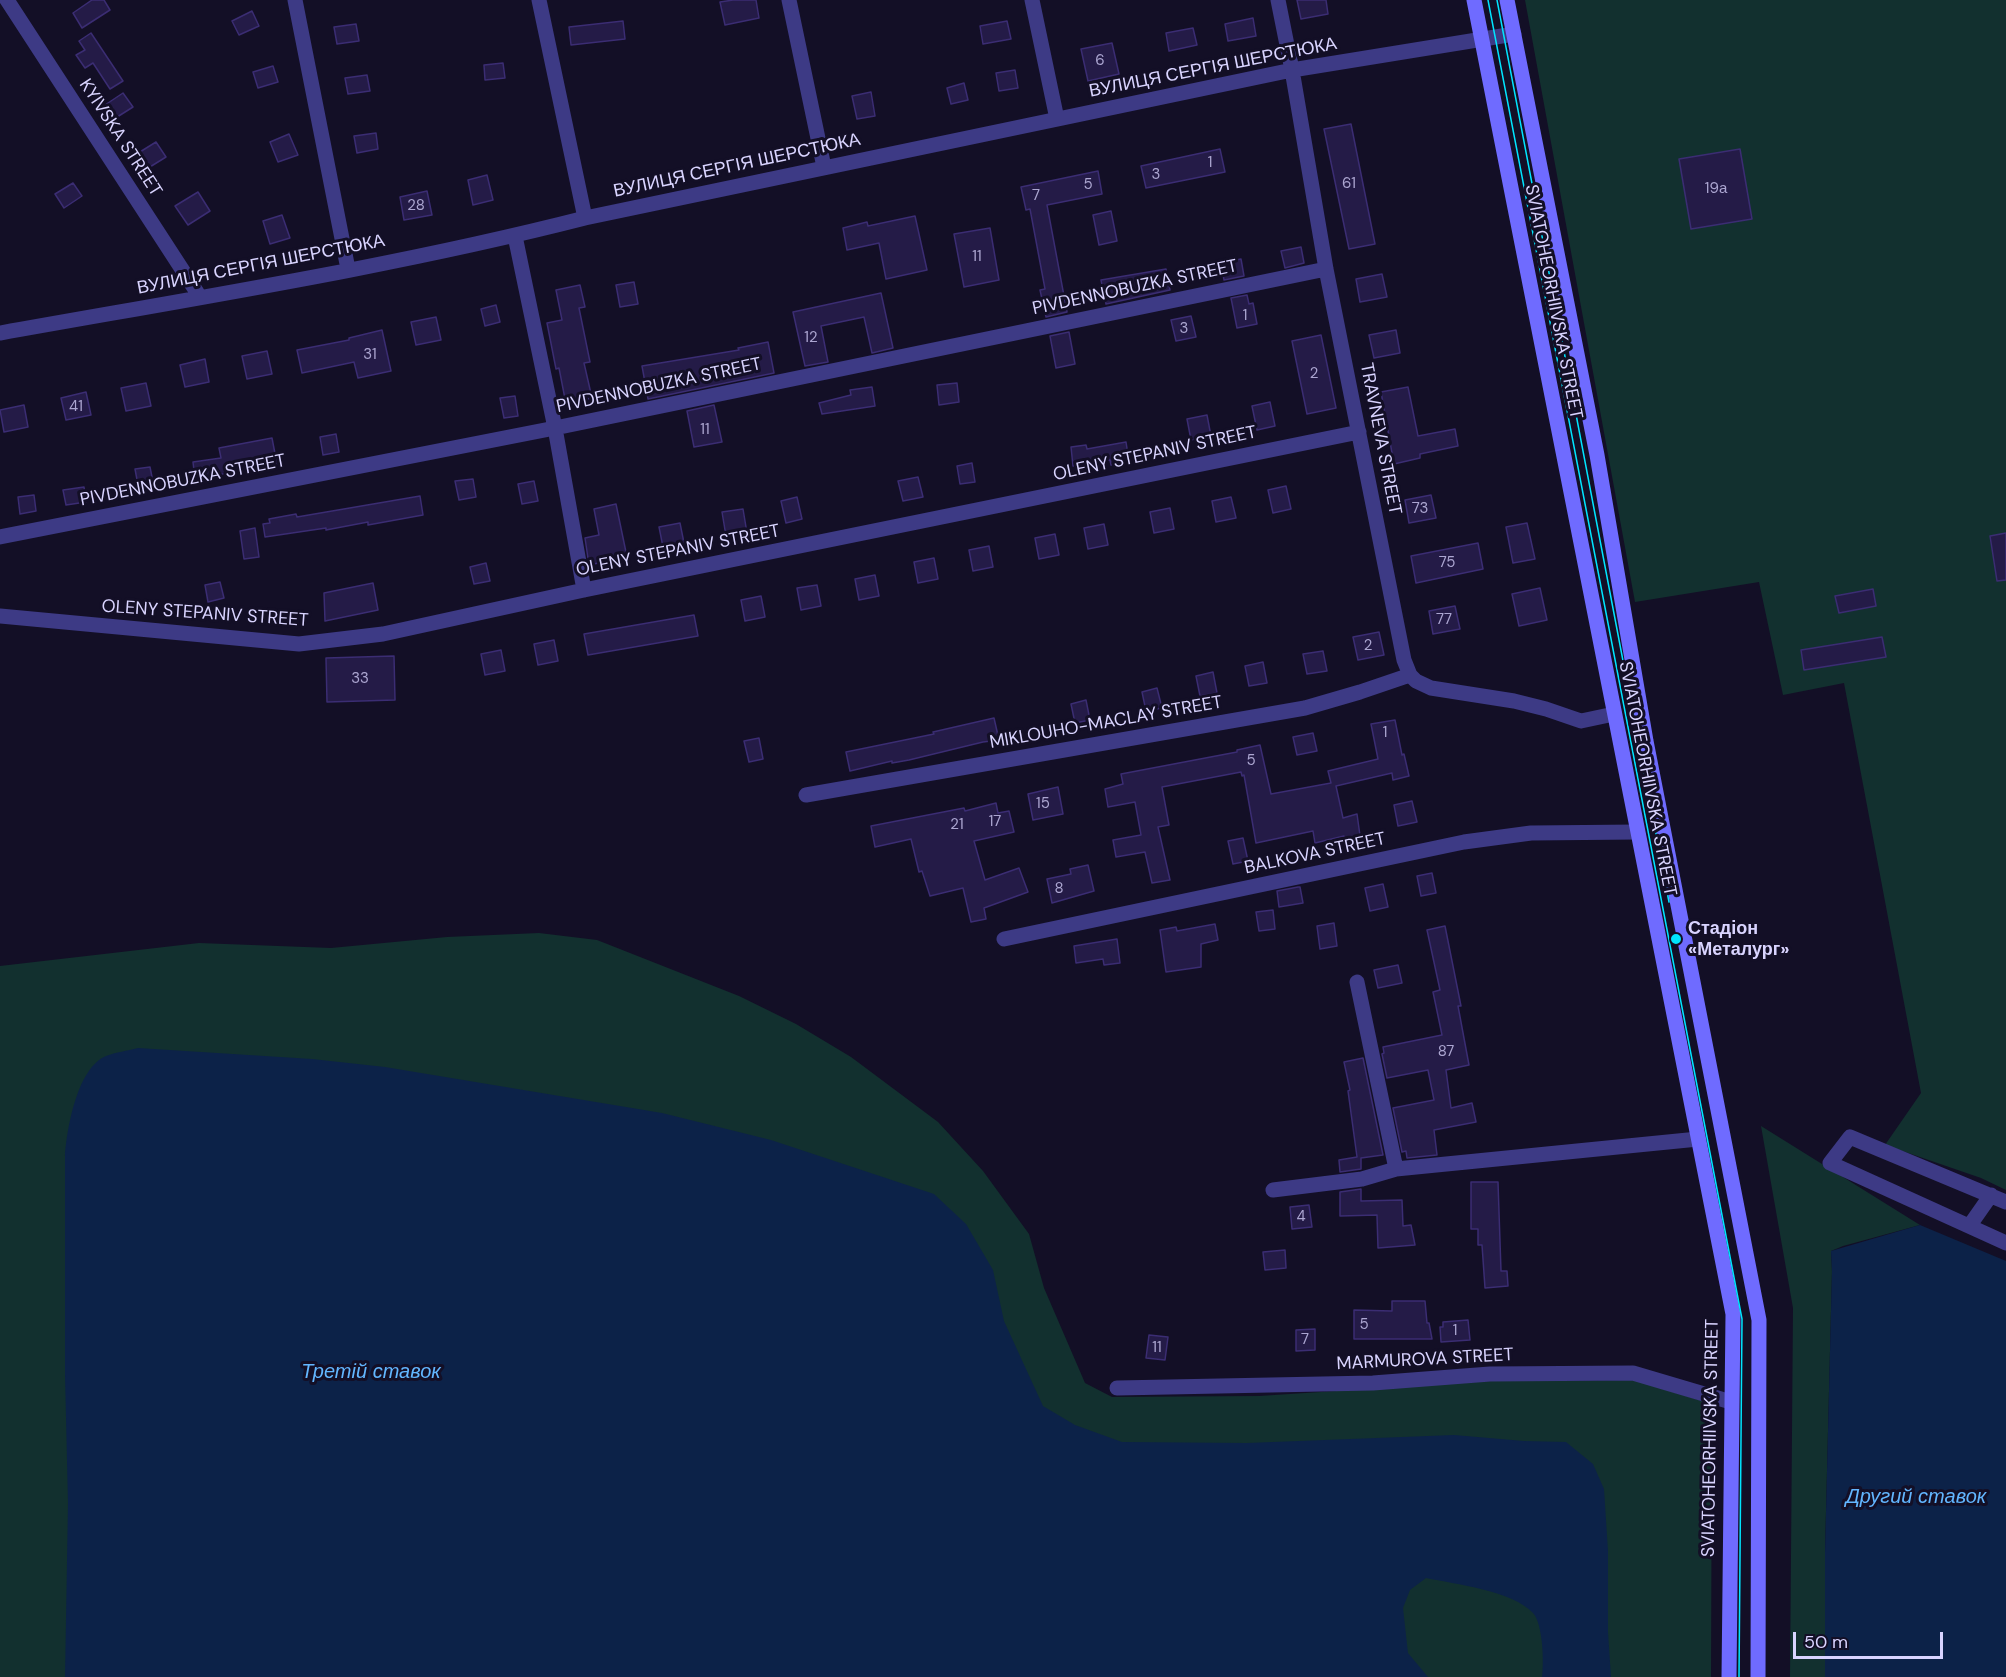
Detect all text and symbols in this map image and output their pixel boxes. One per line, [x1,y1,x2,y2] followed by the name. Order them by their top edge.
[1087,33,1339,103] street label: ВУЛИЦЯ СЕРГІЯ ШЕРСТЮКА
[1095,52,1105,70] house number: 6
[74,75,166,201] street label: KYIVSKA STREET
[611,129,863,203] street label: ВУЛИЦЯ СЕРГІЯ ШЕРСТЮКА
[1208,154,1212,172] house number: 1
[1152,166,1160,184] house number: 3
[1342,175,1356,193] house number: 61
[1083,176,1093,194] house number: 5
[1705,180,1727,198] house number: 19а
[1520,183,1586,421] street label: SVIATOHEORHIIVSKA STREET
[1032,187,1040,205] house number: 7
[407,197,425,215] house number: 28
[135,230,387,300] street label: ВУЛИЦЯ СЕРГІЯ ШЕРСТЮКА
[972,248,982,266] house number: 11
[1031,256,1239,320] street label: PIVDENNOBUZKA STREET
[1243,307,1247,325] house number: 1
[1180,320,1188,338] house number: 3
[804,329,818,347] house number: 12
[363,346,377,364] house number: 31
[555,354,763,418] street label: PIVDENNOBUZKA STREET
[1355,361,1405,517] street label: TRAVNEVA STREET
[1310,365,1318,383] house number: 2
[69,398,83,416] house number: 41
[700,421,710,439] house number: 11
[1051,422,1259,486] street label: OLENY STEPANIV STREET
[78,450,288,512] street label: PIVDENNOBUZKA STREET
[1412,500,1428,518] house number: 73
[574,521,782,581] street label: OLENY STEPANIV STREET
[1439,554,1455,572] house number: 75
[101,596,309,632] street label: OLENY STEPANIV STREET
[1436,611,1452,629] house number: 77
[1364,637,1372,655] house number: 2
[1614,660,1680,898] street label: SVIATOHEORHIIVSKA STREET
[351,670,369,688] house number: 33
[988,692,1224,754] street label: MIKLOUHO-MACLAY STREET
[1383,724,1387,742] house number: 1
[1246,752,1256,770] house number: 5
[1036,795,1050,813] house number: 15
[989,813,1001,831] house number: 17
[950,816,964,834] house number: 21
[1242,828,1388,880] street label: BALKOVA STREET
[1054,880,1064,898] house number: 8
[1688,918,1790,960] place label: Стадіон «Металург»
[1669,932,1683,946] marker: Стадіон «Металург»
[1438,1043,1454,1061] house number: 87
[1296,1208,1306,1226] house number: 4
[1359,1316,1369,1334] house number: 5
[1698,1319,1724,1557] street label: SVIATOHEORHIIVSKA STREET
[1453,1322,1457,1340] house number: 1
[1301,1331,1309,1349] house number: 7
[1152,1339,1162,1357] house number: 11
[1336,1345,1514,1375] street label: MARMUROVA STREET
[301,1361,441,1385] water label: Третій ставок
[1846,1486,1986,1510] water label: Другий ставок
[1796,1620,1946,1658] scale bar
[1804,1630,1848,1654] text: 50 m

